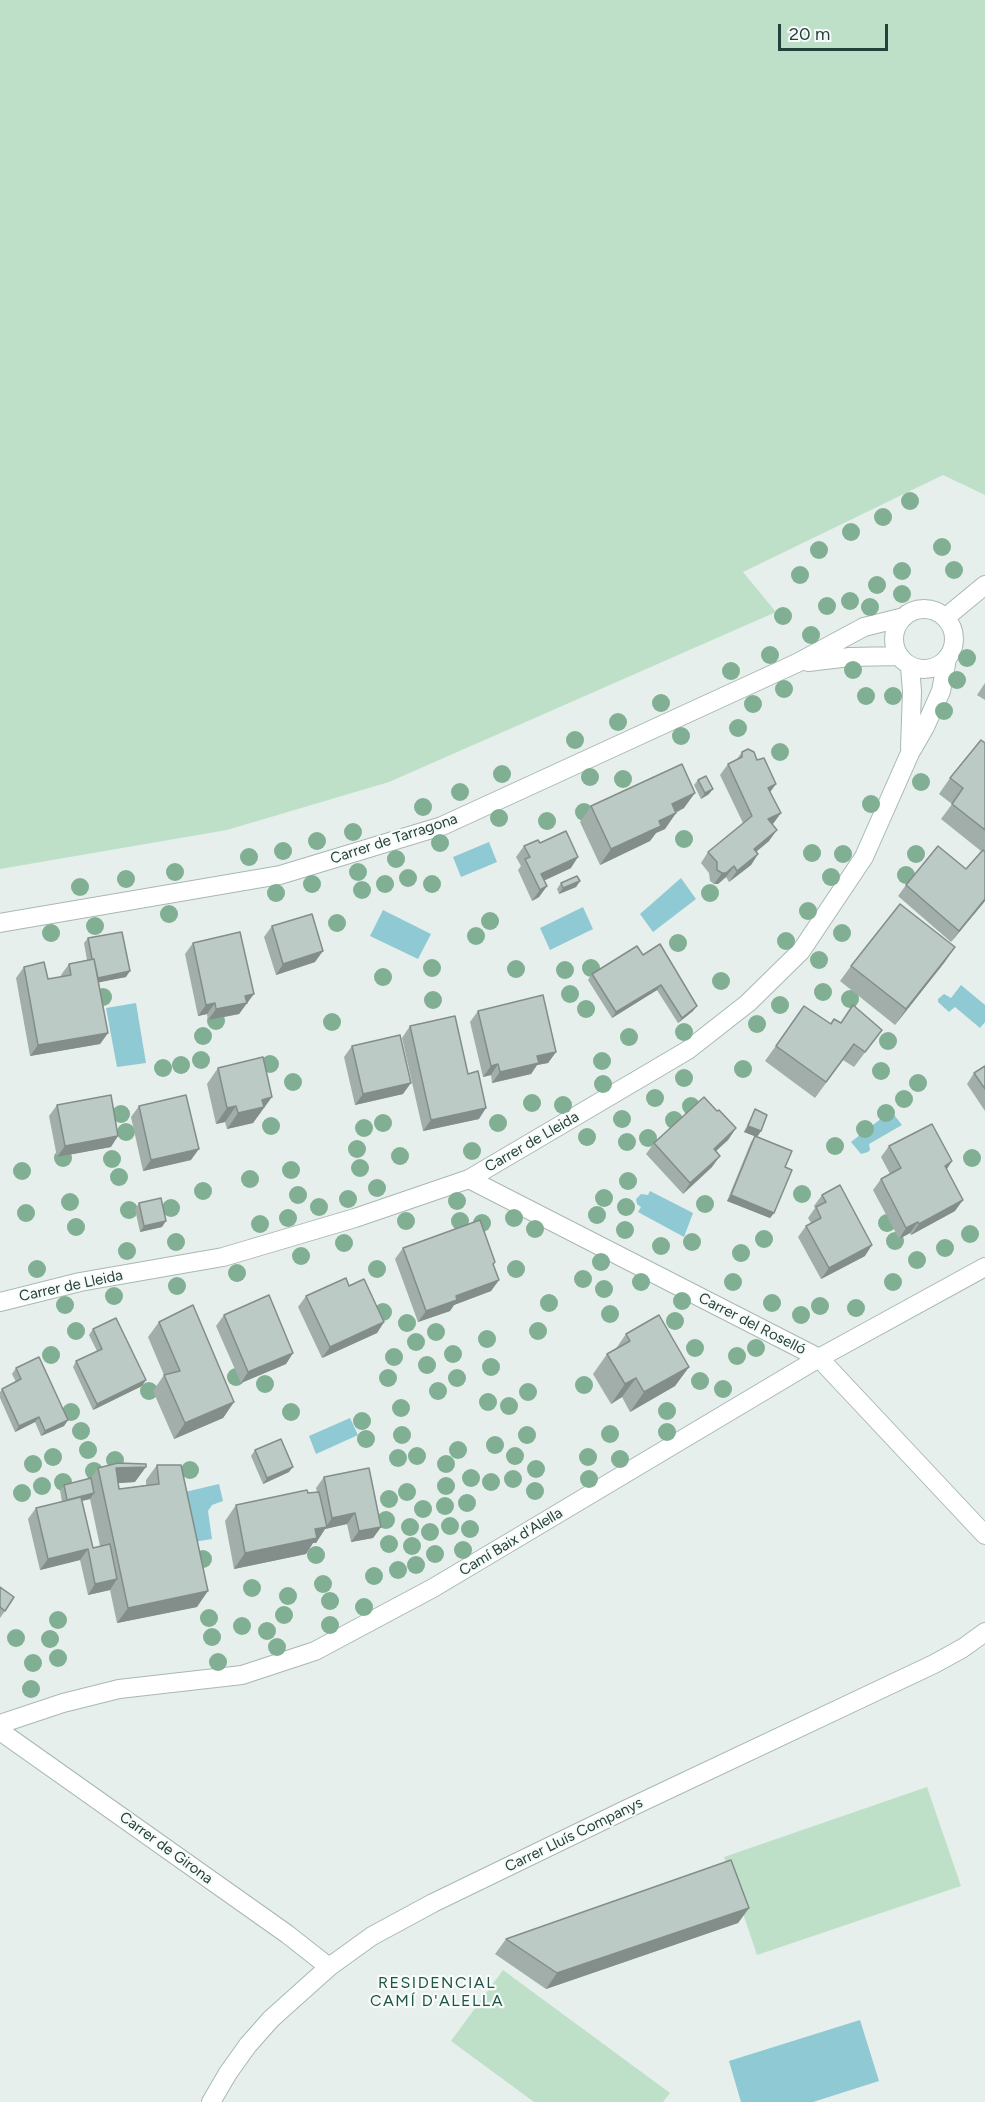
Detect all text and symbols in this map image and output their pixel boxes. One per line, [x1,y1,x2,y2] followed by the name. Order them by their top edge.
[781,12,890,50] scale bar
[789,23,830,45] text: 20 m
[328,810,460,868] street label: Carrer de Tarragona
[482,1108,582,1176] street label: Carrer de Lleida
[18,1266,124,1306] street label: Carrer de Lleida
[695,1289,809,1359] street label: Carrer del Roselló
[456,1504,566,1580] street label: Camí Baix d'Alella
[502,1794,646,1876] street label: Carrer Lluís Companys
[116,1808,216,1888] street label: Carrer de Girona
[370,1973,504,2011] district label: RESIDENCIAL CAMÍ D'ALELLA

